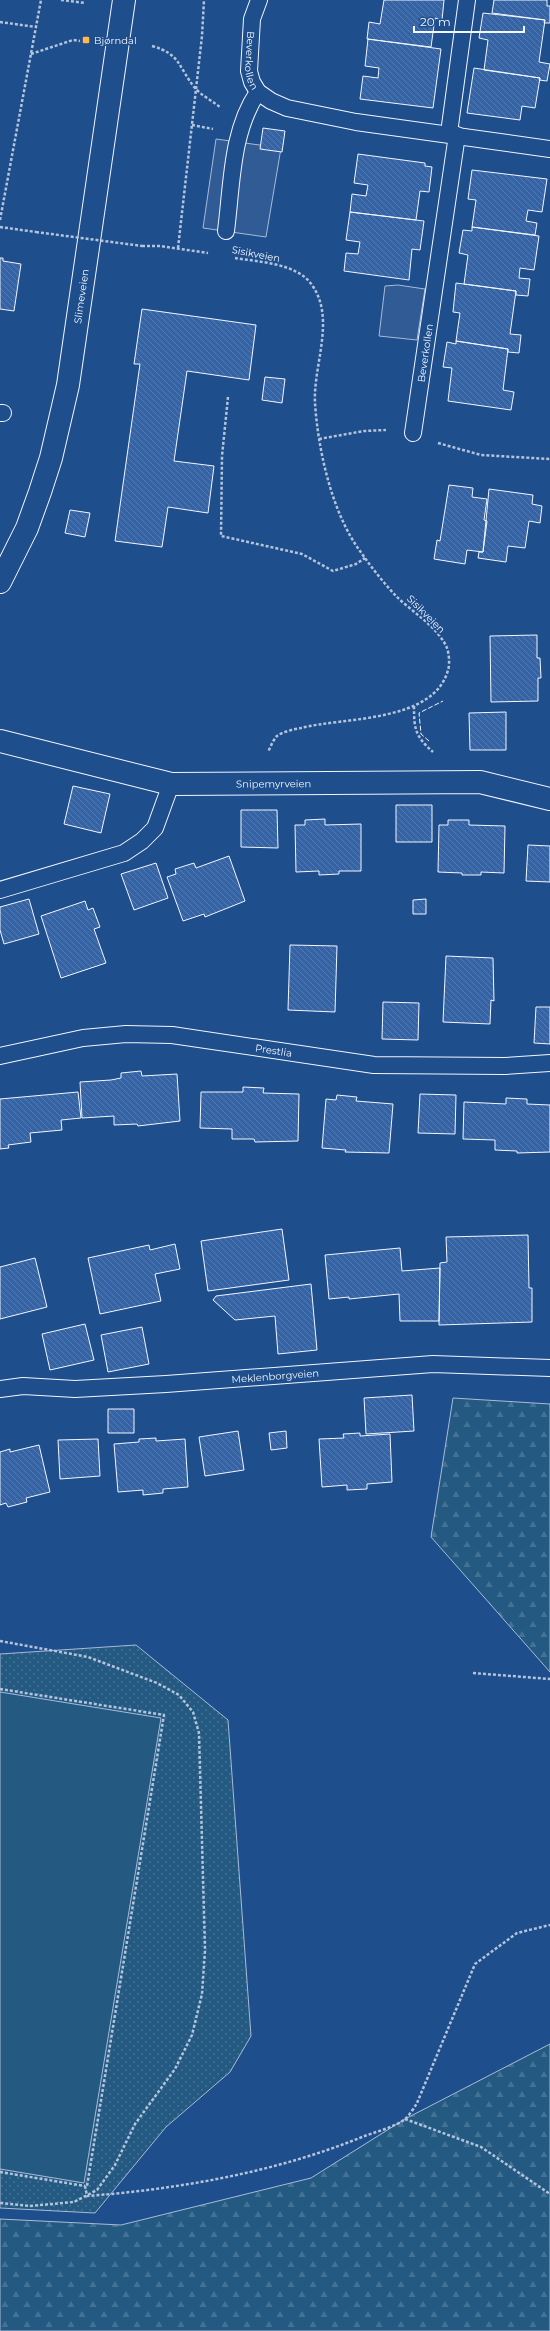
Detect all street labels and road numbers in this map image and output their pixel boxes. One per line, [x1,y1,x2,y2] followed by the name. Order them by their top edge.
[242,31,262,92] street label: Beverkollen
[231,243,281,265] street label: Sisikveien
[71,268,91,324] street label: Slimeveien
[414,323,436,383] street label: Beverkollen
[404,592,448,636] street label: Sisikveien
[236,777,311,790] street label: Snipemyrveien
[254,1041,293,1059] street label: Prestlia
[231,1366,320,1386] street label: Meklenborgveien

